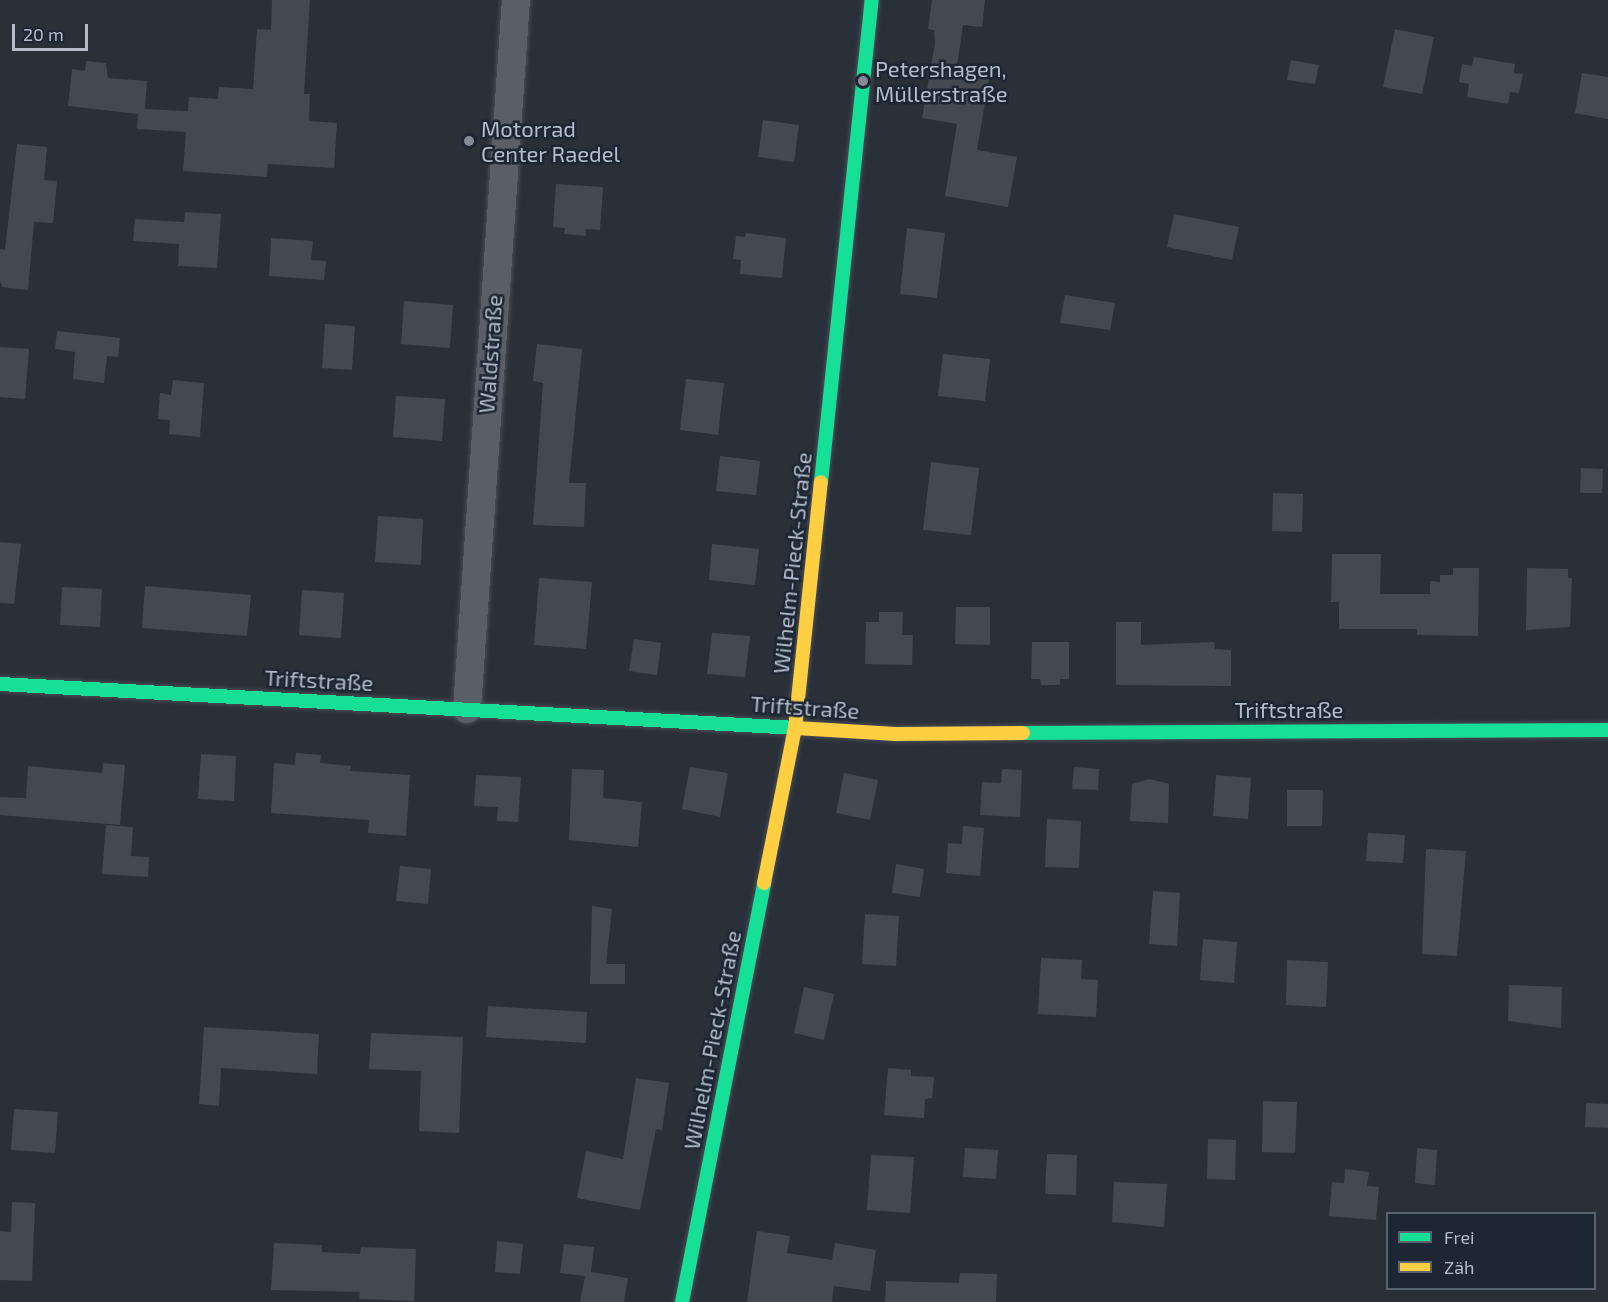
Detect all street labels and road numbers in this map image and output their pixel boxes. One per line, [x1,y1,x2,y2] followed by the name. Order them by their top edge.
[473,294,507,414] street label: Waldstraße
[767,451,817,675] street label: Wilhelm-Pieck-Straße
[264,664,374,696] street label: Triftstraße
[750,690,860,724] street label: Triftstraße
[1235,697,1343,723] street label: Triftstraße
[678,928,746,1152] street label: Wilhelm-Pieck-Straße

